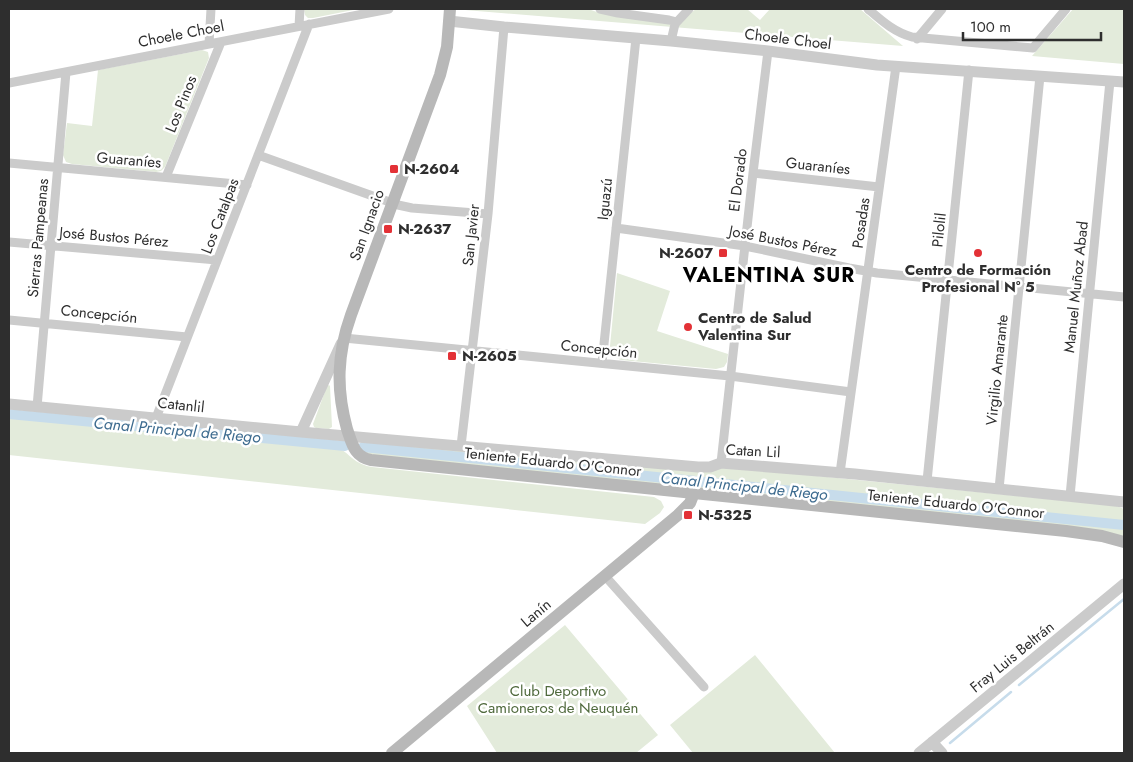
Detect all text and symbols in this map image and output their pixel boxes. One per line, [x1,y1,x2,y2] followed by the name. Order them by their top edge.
[963,10,1100,42] scale bar
[136,15,226,53] street label: Choele Choel
[970,16,1011,38] text: 100 m
[743,23,833,55] street label: Choele Choel
[160,72,202,136] street label: Los Pinos
[96,146,162,174] street label: Guaraníes
[723,147,753,213] street label: El Dorado
[785,152,851,180] street label: Guaraníes
[404,158,460,180] place label: N-2604
[388,163,400,175] marker: N-2604
[196,175,244,257] street label: Los Catalpas
[592,177,618,221] street label: Iguazú
[22,178,54,298] street label: Sierras Pampeanas
[344,186,390,264] street label: San Ignacio
[847,196,875,250] street label: Posadas
[457,202,485,267] street label: San Javier
[926,212,952,248] street label: Pilolil
[398,218,452,240] place label: N-2637
[725,219,839,262] street label: José Bustos Pérez
[1058,220,1094,354] street label: Manuel Muñoz Abad
[56,221,170,253] street label: José Bustos Pérez
[382,223,394,235] marker: N-2637
[659,242,714,264] place label: N-2607
[717,247,729,259] marker: N-2607
[972,247,984,259] marker: Centro de Formación Profesional N° 5
[905,259,1051,298] place label: Centro de Formación Profesional N° 5
[682,261,855,290] district label: VALENTINA SUR
[60,299,138,329] street label: Concepción
[697,307,812,346] place label: Centro de Salud Valentina Sur
[980,313,1014,427] street label: Virgilio Amarante
[682,321,694,333] marker: Centro de Salud Valentina Sur
[560,334,638,364] street label: Concepción
[462,345,517,367] place label: N-2605
[446,350,458,362] marker: N-2605
[156,392,206,418] street label: Catanlil
[92,411,262,449] water label: Canal Principal de Riego
[725,439,781,463] street label: Catan Lil
[463,442,643,482] street label: Teniente Eduardo O'Connor
[659,466,829,506] water label: Canal Principal de Riego
[866,484,1046,524] street label: Teniente Eduardo O'Connor
[698,504,752,526] place label: N-5325
[682,509,694,521] marker: N-5325
[516,594,556,632] street label: Lanín
[965,616,1059,698] street label: Fray Luis Beltrán
[478,680,638,719] park label: Club Deportivo Camioneros de Neuquén

